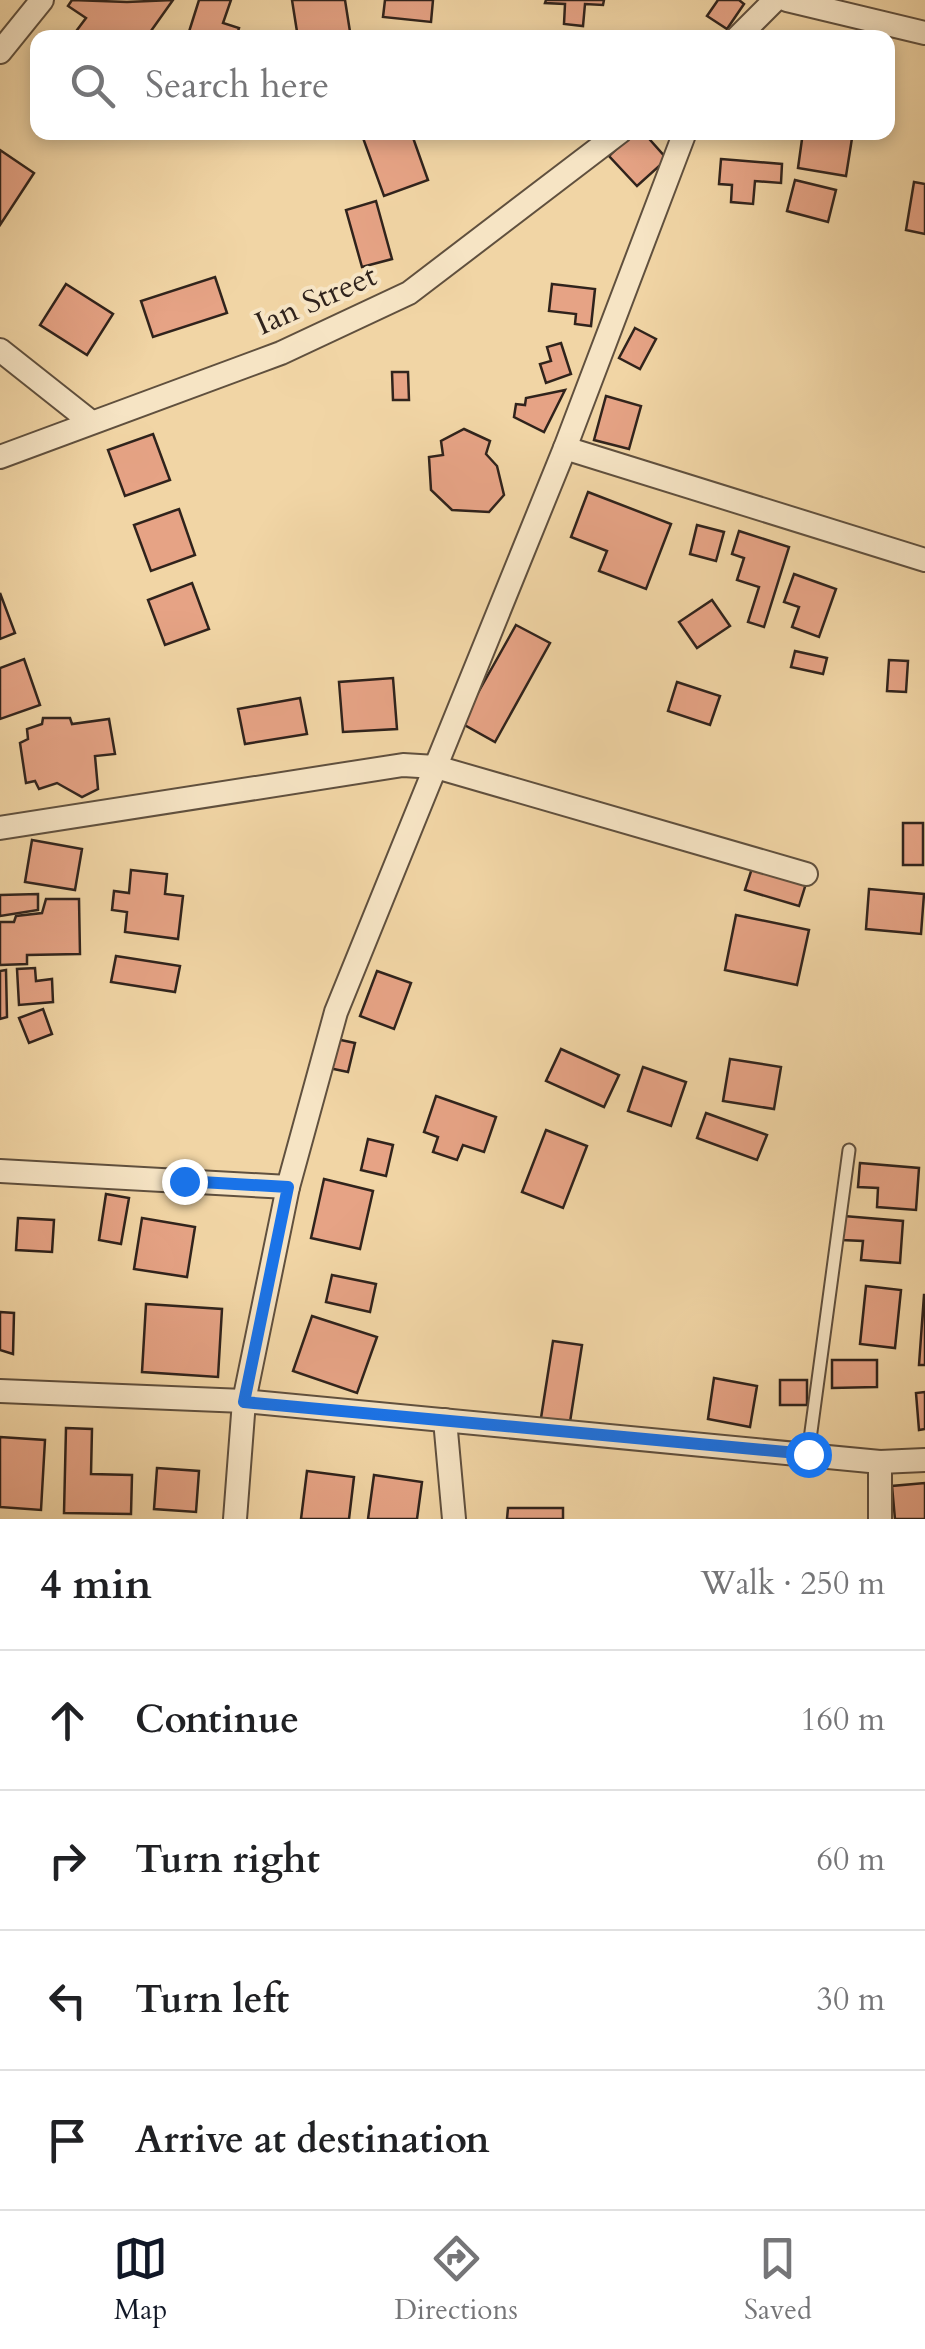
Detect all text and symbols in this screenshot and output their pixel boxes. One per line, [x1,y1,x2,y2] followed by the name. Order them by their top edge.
[30,30,895,140] search box
[65,58,120,113] icon: search
[145,59,329,111] text: Search here
[248,254,384,346] street label: Ian Street
[162,1159,208,1205] route end
[786,1432,832,1478] route start
[40,1556,152,1613] text: 4 min
[700,1562,885,1606] text: Walk · 250 m
[40,1693,95,1748] icon: ahead
[135,1694,299,1746] text: Continue
[800,1698,885,1742] text: 160 m
[40,1833,95,1888] icon: right
[135,1834,320,1886] text: Turn right
[817,1838,885,1882] text: 60 m
[40,1973,95,2028] icon: left
[135,1974,289,2026] text: Turn left
[817,1978,885,2022] text: 30 m
[40,2113,95,2168] icon: arrive
[135,2114,490,2166] text: Arrive at destination
[113,2231,168,2329] tab: Map
[394,2231,518,2329] tab: Directions
[744,2231,812,2329] tab: Saved

